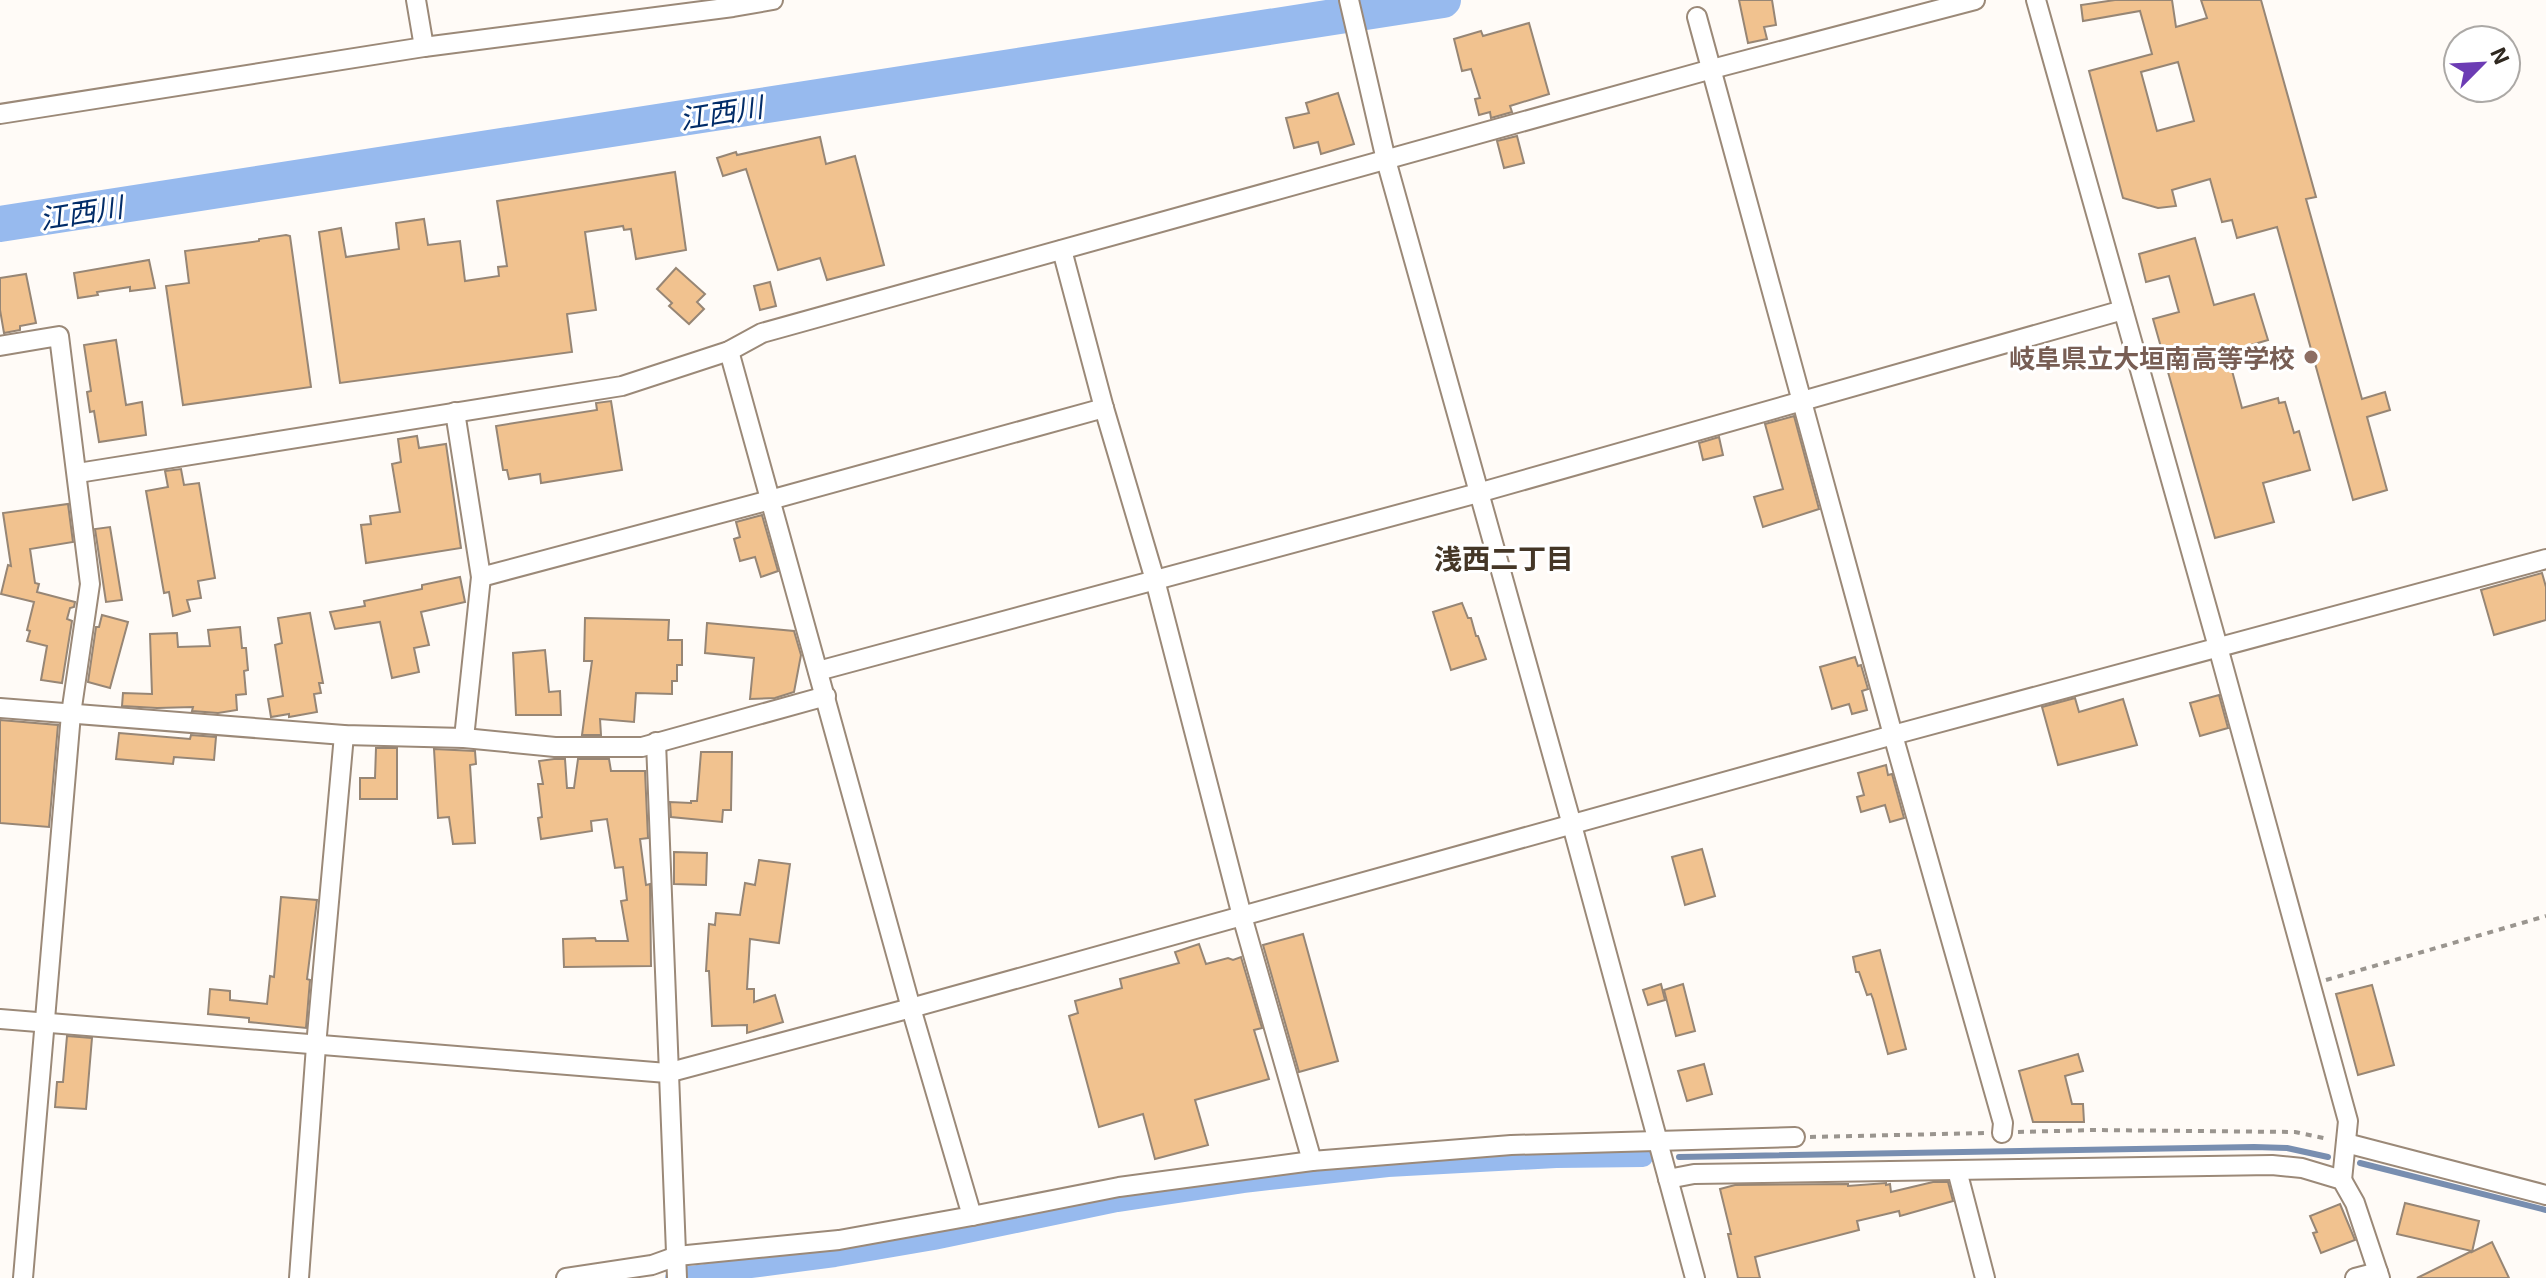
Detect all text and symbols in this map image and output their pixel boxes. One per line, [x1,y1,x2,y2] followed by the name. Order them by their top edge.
[2442,24,2522,104] north arrow
[2486,43,2516,68] text: N
[677,88,768,135] water label: 江西川
[37,188,128,235] water label: 江西川
[2009,342,2295,373] place label: 岐阜県立大垣南高等学校
[2302,348,2320,366] marker: 岐阜県立大垣南高等学校
[1434,541,1574,575] district label: 浅西二丁目

